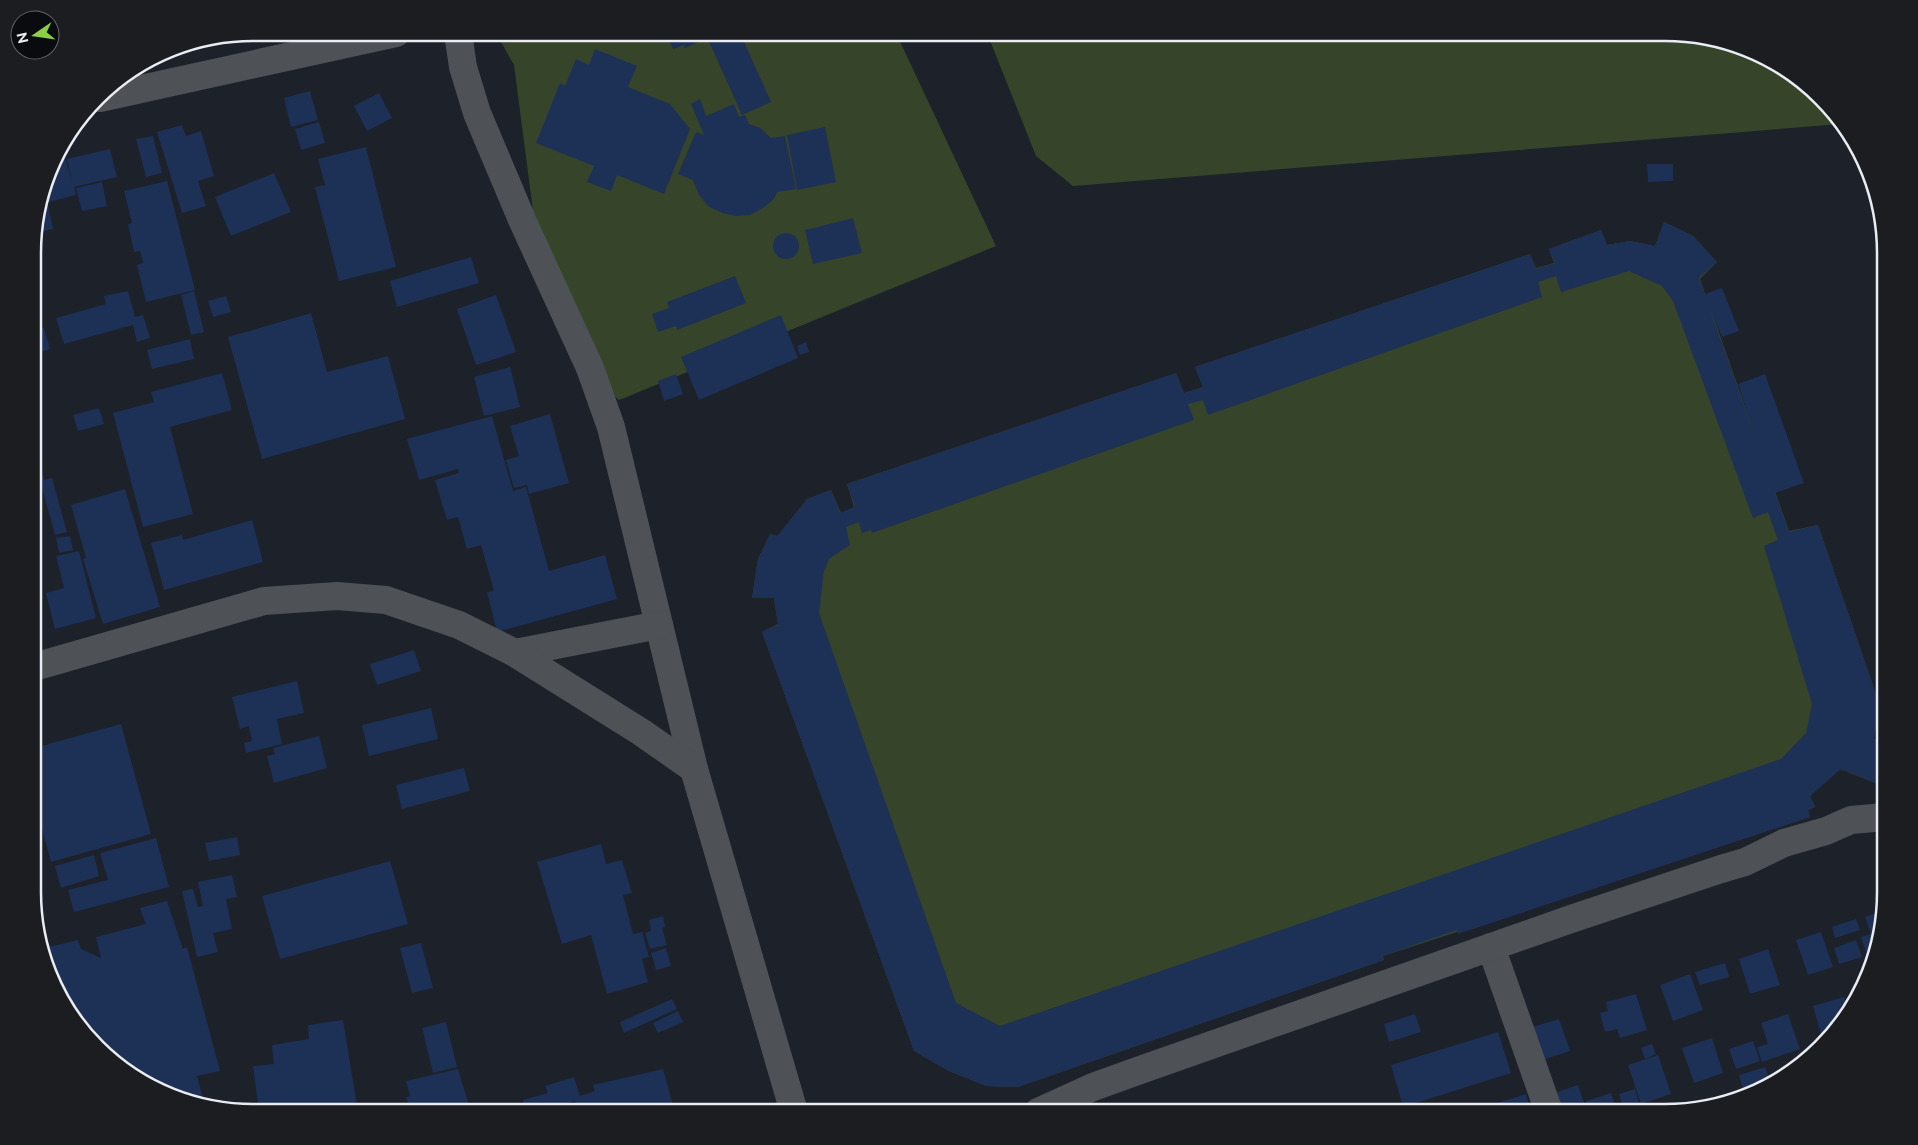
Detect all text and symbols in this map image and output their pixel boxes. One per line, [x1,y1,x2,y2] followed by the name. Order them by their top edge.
[10,10,60,60] north arrow
[13,31,31,45] text: N

